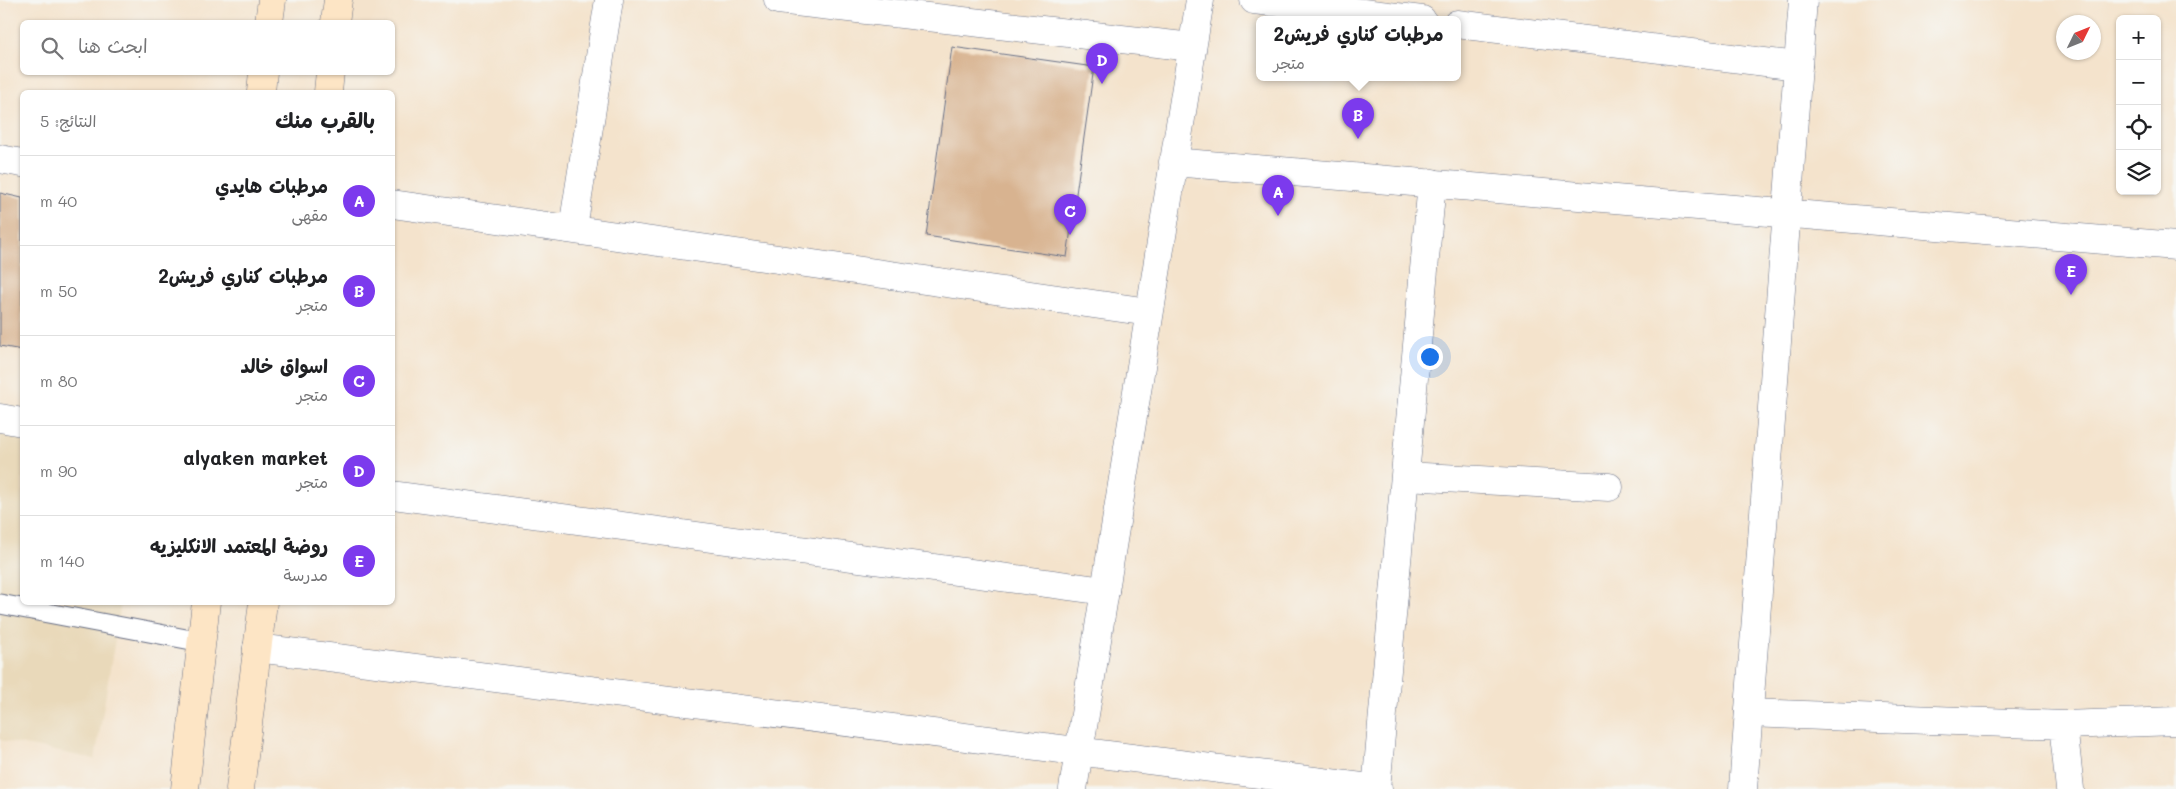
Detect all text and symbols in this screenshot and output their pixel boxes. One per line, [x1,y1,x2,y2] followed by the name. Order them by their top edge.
[2056,15,2101,60] north arrow
[2116,15,2161,195] map controls
[2116,15,2161,60] button: +
[1256,16,1461,81] popup
[20,20,395,75] search box
[1274,21,1443,46] text: مرطبات كناري فريش2
[78,33,148,58] text: ابحث هنا
[38,34,66,62] icon: search
[1086,43,1118,84] pin: D
[1274,52,1305,73] text: متجر
[2116,60,2161,105] button: −
[1342,98,1374,139] pin: B
[2116,105,2161,150] button: locate
[275,106,375,133] text: بالقرب منك
[40,110,96,131] text: النتائج: 5
[2116,150,2161,195] button: layers
[215,173,328,198] text: مرطبات هايدي
[1262,175,1294,216] pin: A
[40,190,77,211] text: 40 m
[353,190,365,211] text: A
[1054,194,1086,235] pin: C
[291,204,328,225] text: مقهى
[2055,254,2087,295] pin: E
[158,263,328,288] text: مرطبات كناري فريش2
[40,280,77,301] text: 50 m
[354,280,364,301] text: B
[297,294,328,315] text: متجر
[1417,344,1443,370] your location
[240,353,328,378] text: اسواق خالد
[40,370,77,391] text: 80 m
[353,370,365,391] text: C
[297,384,328,405] text: متجر
[183,445,328,470] text: alyaken market
[40,460,77,481] text: 90 m
[353,460,365,481] text: D
[297,471,328,492] text: متجر
[150,533,328,558] text: روضة المعتمد الانكليزيه
[40,550,84,571] text: 140 m
[354,550,364,571] text: E
[283,564,328,585] text: مدرسة

